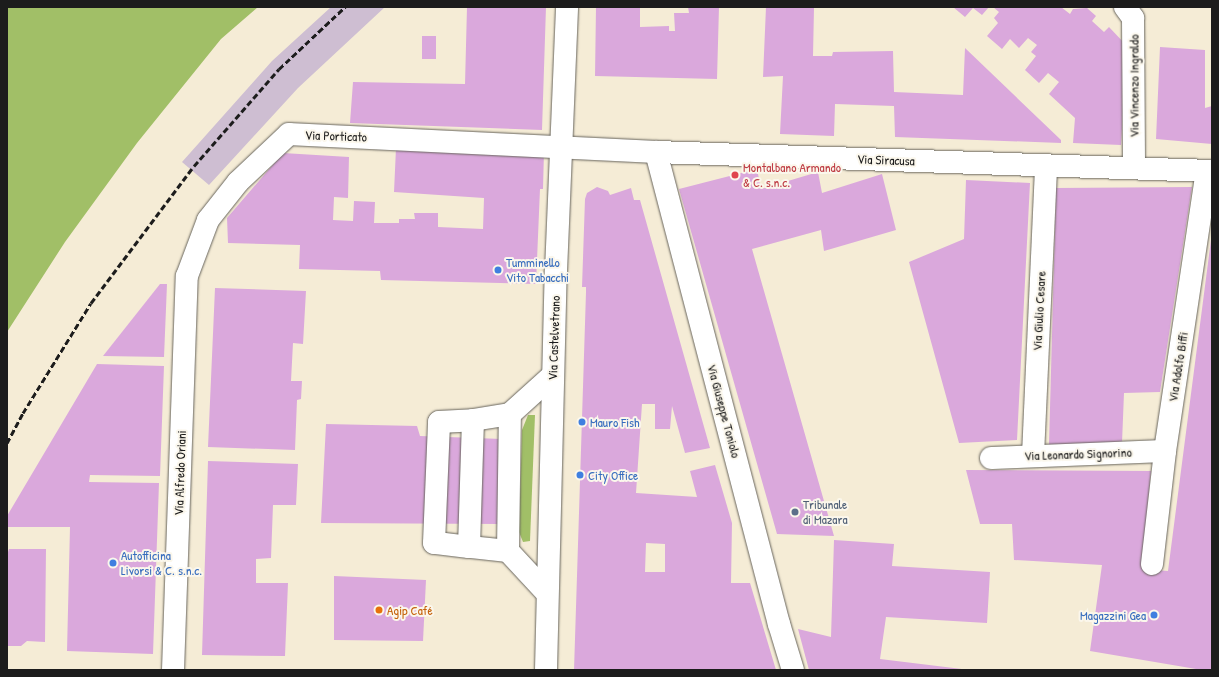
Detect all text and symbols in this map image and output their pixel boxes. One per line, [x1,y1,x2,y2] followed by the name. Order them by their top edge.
[1126,35,1142,137] street label: Via Vincenzo Ingraldo
[305,127,367,145] street label: Via Porticato
[857,151,915,169] street label: Via Siracusa
[743,160,841,191] place label: Montalbano Armando & C. s.n.c.
[730,170,740,180] marker: Montalbano Armando & C. s.n.c.
[506,255,569,286] place label: Tumminello Vito Tabacchi
[493,265,503,275] marker: Tumminello Vito Tabacchi
[1029,271,1049,351] street label: Via Giulio Cesare
[545,295,563,381] street label: Via Castelvetrano
[1165,331,1191,403] street label: Via Adolfo Biffi
[704,363,744,459] street label: Via Giuseppe Toniolo
[590,414,640,430] place label: Mauro Fish
[577,417,587,427] marker: Mauro Fish
[171,430,189,516] street label: Via Alfredo Oriani
[1024,444,1132,464] street label: Via Leonardo Signorino
[588,467,638,483] place label: City Office
[575,470,585,480] marker: City Office
[803,497,848,528] place label: Tribunale di Mazara
[790,507,800,517] marker: Tribunale di Mazara
[121,548,202,579] place label: Autofficina Livorsi & C. s.n.c.
[108,558,118,568] marker: Autofficina Livorsi & C. s.n.c.
[387,602,433,618] place label: Agip Café
[374,605,384,615] marker: Agip Café
[1080,607,1146,623] place label: Magazzini Gea
[1149,610,1159,620] marker: Magazzini Gea

